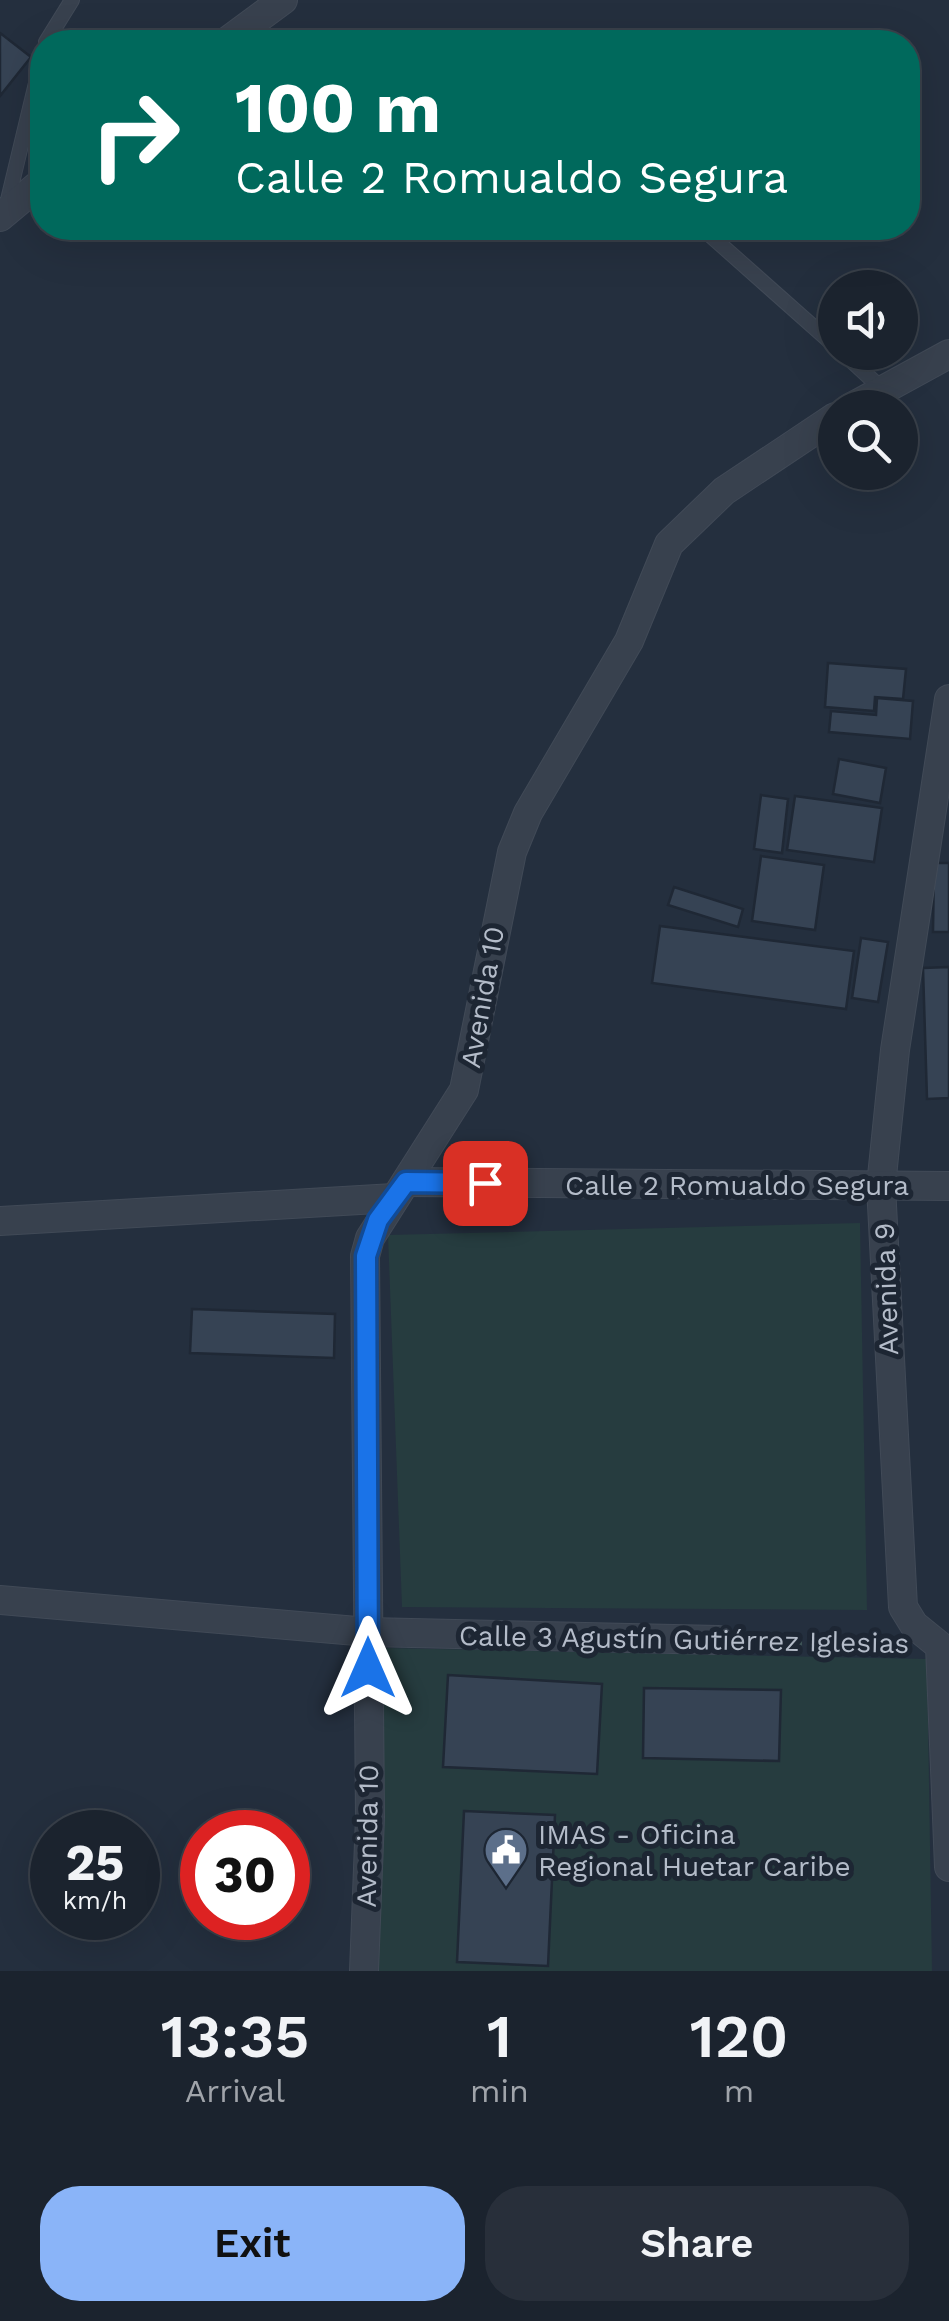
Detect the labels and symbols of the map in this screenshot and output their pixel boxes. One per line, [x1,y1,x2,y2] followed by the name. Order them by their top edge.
[454,924,511,1070] street label: Avenida 10
[443,1141,528,1226] pin
[565,1169,909,1202] street label: Calle 2 Romualdo Segura
[868,1222,905,1356] street label: Avenida 9
[316,1616,420,1720] position arrow
[459,1619,909,1660] street label: Calle 3 Agustín Gutiérrez Iglesias
[350,1764,385,1908] street label: Avenida 10
[180,1810,310,1940] speed limit sign: 30
[538,1818,851,1883] place label: IMAS - Oficina Regional Huetar Caribe
[483,1827,529,1888] public building icon: IMAS - Oficina Regional Huetar Caribe

